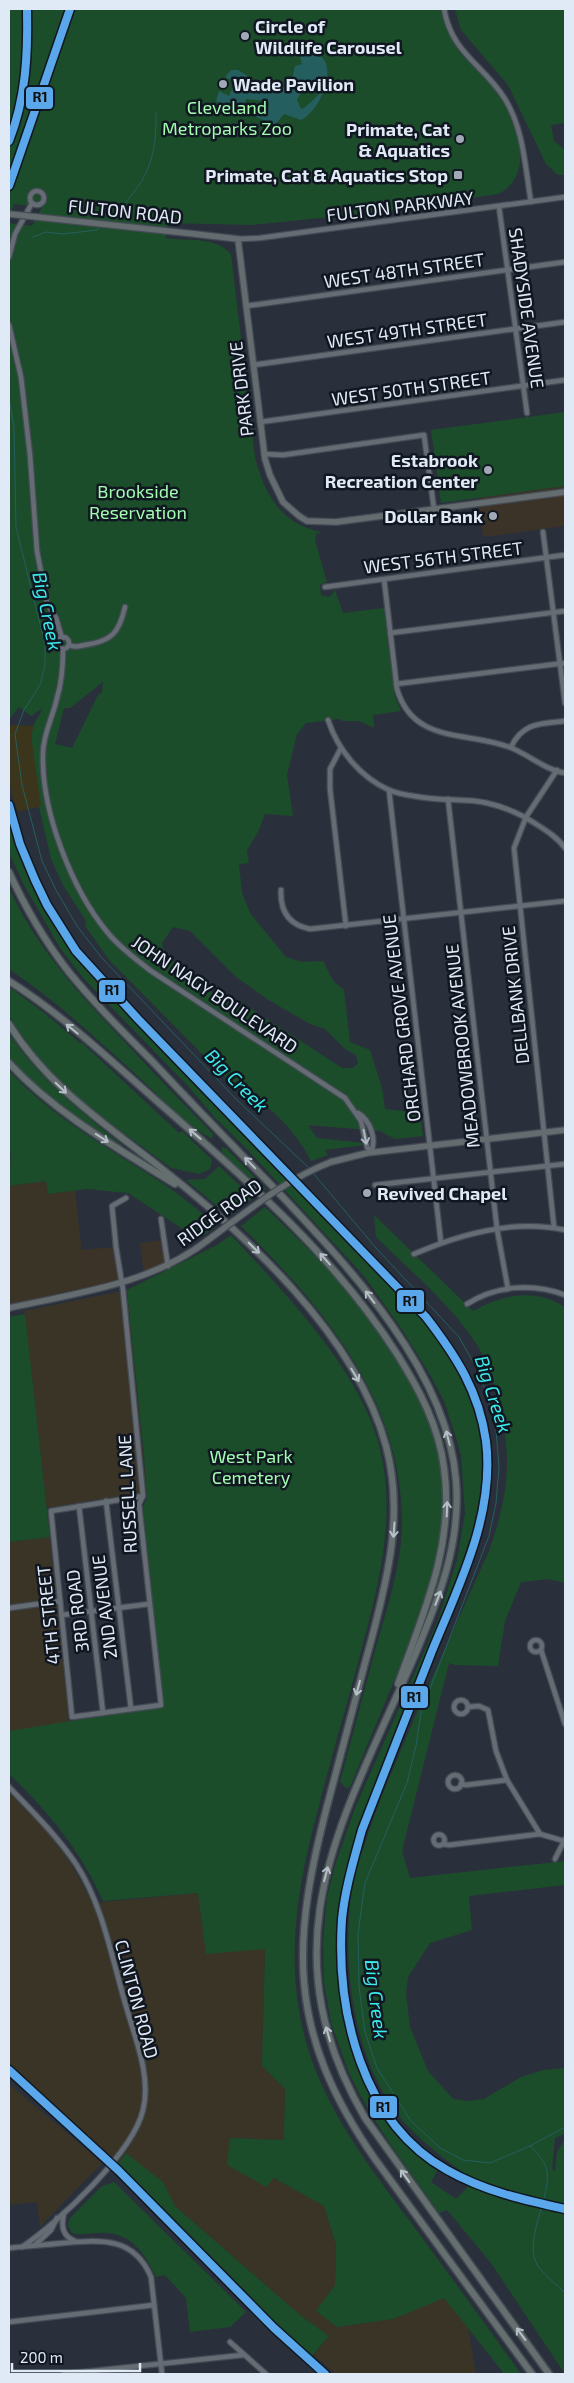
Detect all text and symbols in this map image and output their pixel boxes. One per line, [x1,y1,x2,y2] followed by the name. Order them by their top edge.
[255,15,402,58] place label: Circle of Wildlife Carousel
[239,30,251,42] marker: Circle of Wildlife Carousel
[233,73,354,95] place label: Wade Pavilion
[217,78,229,90] marker: Wade Pavilion
[25,86,54,110] line badge: R1
[32,88,48,105] text: R1
[162,96,292,139] park label: Cleveland Metroparks Zoo
[346,118,451,161] place label: Primate, Cat & Aquatics
[454,133,466,145] marker: Primate, Cat & Aquatics
[205,164,448,186] place label: Primate, Cat & Aquatics Stop
[452,169,464,181] marker: Primate, Cat & Aquatics Stop
[325,186,476,226] street label: FULTON PARKWAY
[67,194,183,228] street label: FULTON ROAD
[505,226,549,390] street label: SHADYSIDE AVENUE
[322,248,486,292] street label: WEST 48TH STREET
[326,308,489,352] street label: WEST 49TH STREET
[224,340,258,438] street label: PARK DRIVE
[330,366,493,410] street label: WEST 50TH STREET
[325,449,478,492] place label: Estabrook Recreation Center
[482,464,494,476] marker: Estabrook Recreation Center
[89,480,187,523] park label: Brookside Reservation
[384,505,483,527] place label: Dollar Bank
[487,510,499,522] marker: Dollar Bank
[362,536,524,578] street label: WEST 56TH STREET
[28,569,68,653] water label: Big Creek
[377,913,425,1123] street label: ORCHARD GROVE AVENUE
[497,925,533,1065] street label: DELLBANK DRIVE
[128,930,302,1058] street label: JOHN NAGY BOULEVARD
[440,943,484,1149] street label: MEADOWBROOK AVENUE
[98,979,126,1003] line badge: R1
[104,981,120,998] text: R1
[66,1023,79,1034] one-way arrow
[201,1044,273,1116] water label: Big Creek
[55,1082,68,1094] one-way arrow
[189,1129,202,1140] one-way arrow
[361,1129,371,1145] one-way arrow
[94,1133,108,1143] one-way arrow
[244,1157,256,1170] one-way arrow
[172,1174,266,1250] street label: RIDGE ROAD
[377,1182,507,1204] place label: Revived Chapel
[361,1187,373,1199] marker: Revived Chapel
[248,1242,260,1254] one-way arrow
[319,1253,330,1266] one-way arrow
[396,1289,425,1313] line badge: R1
[365,1291,376,1304] one-way arrow
[402,1292,418,1309] text: R1
[471,1352,517,1436] water label: Big Creek
[350,1368,360,1382] one-way arrow
[443,1431,453,1447] one-way arrow
[113,1434,141,1554] street label: RUSSELL LANE
[209,1445,293,1488] park label: West Park Cemetery
[442,1501,451,1517] one-way arrow
[389,1522,399,1538] one-way arrow
[87,1554,121,1660] street label: 2ND AVENUE
[32,1564,64,1666] street label: 4TH STREET
[61,1568,93,1654] street label: 3RD ROAD
[434,1590,443,1606] one-way arrow
[353,1680,363,1696] one-way arrow
[400,1685,429,1709] line badge: R1
[406,1688,422,1705] text: R1
[322,1866,331,1882] one-way arrow
[111,1937,163,2061] street label: CLINTON ROAD
[361,1958,393,2040] water label: Big Creek
[322,2027,332,2043] one-way arrow
[369,2095,398,2119] line badge: R1
[375,2098,391,2115] text: R1
[400,2169,410,2183] one-way arrow
[516,2327,526,2341] one-way arrow
[12,2340,140,2372] scale bar
[20,2348,63,2366] text: 200 m

